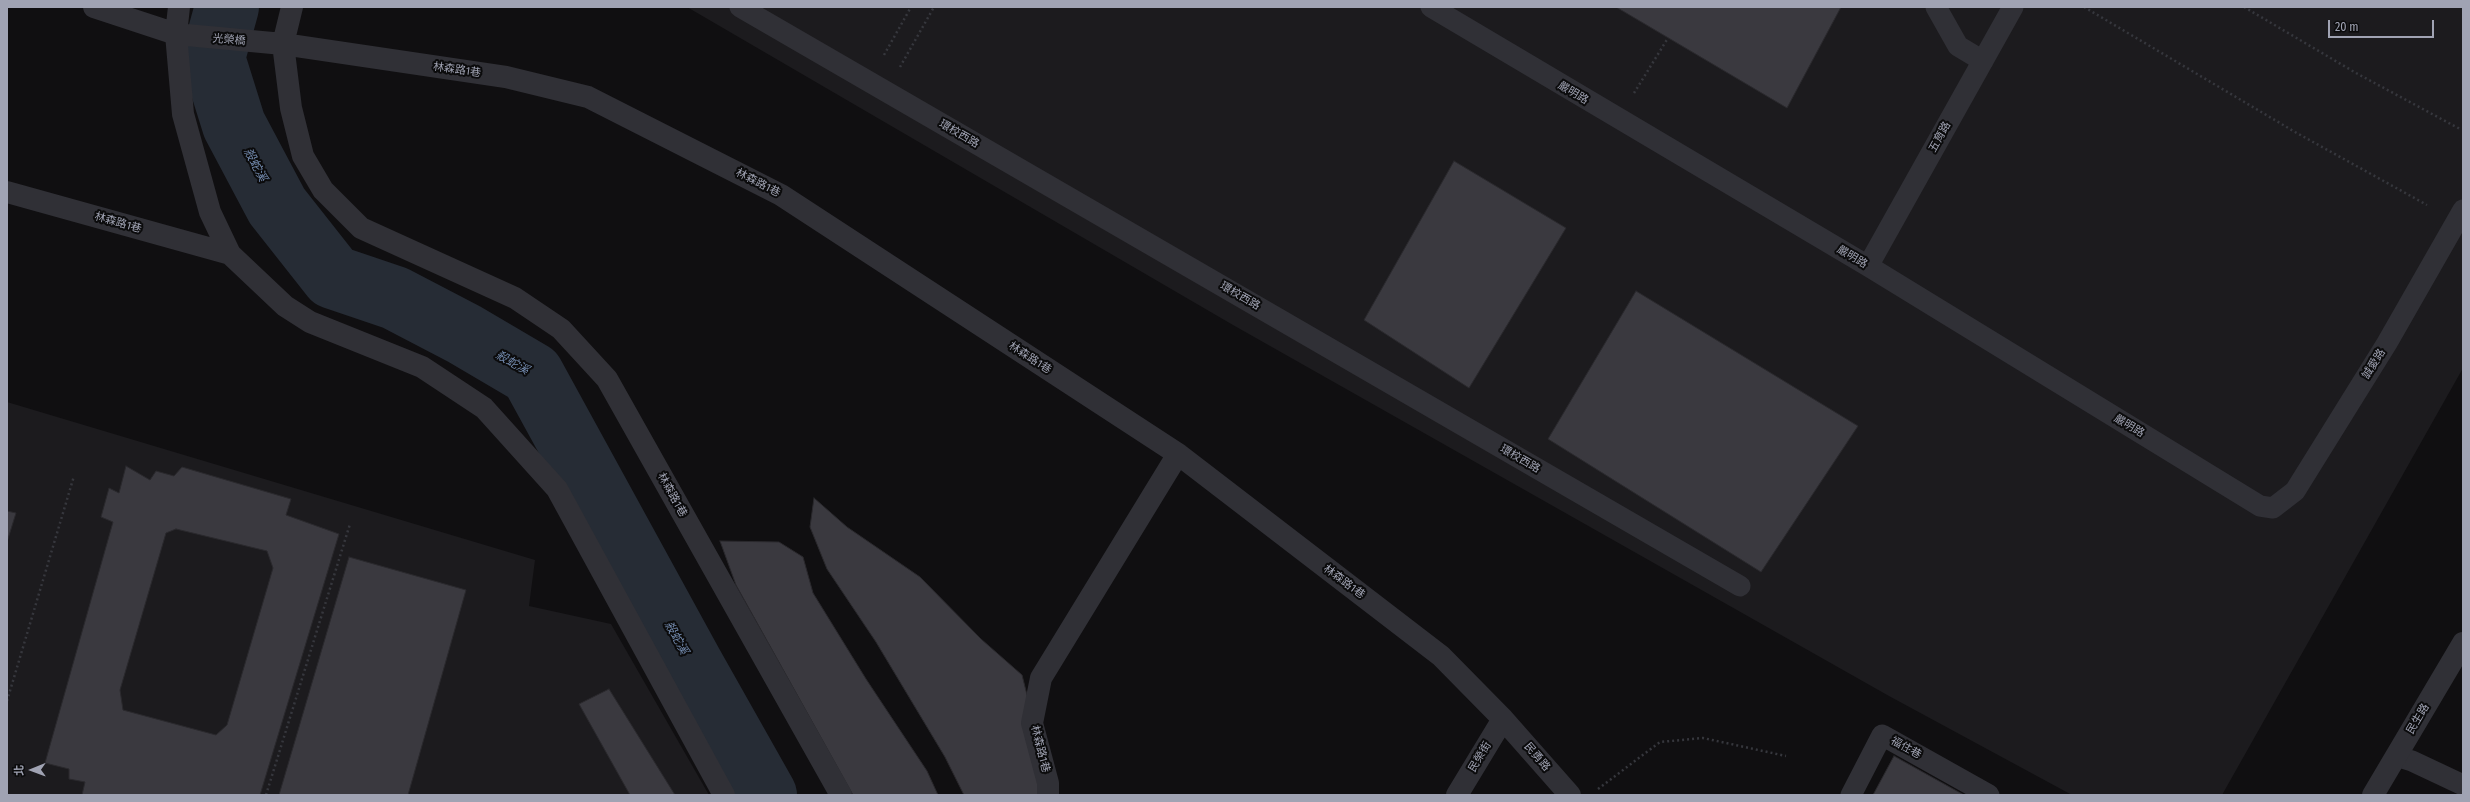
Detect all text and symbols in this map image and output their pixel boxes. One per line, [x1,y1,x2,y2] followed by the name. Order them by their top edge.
[2330,12,2436,38] scale bar
[2335,20,2359,34] text: 20 m
[212,32,246,48] street label: 光榮橋
[432,60,482,80] street label: 林森路1巷
[1555,79,1591,107] street label: 嚴明路
[937,117,981,151] street label: 環校西路
[1926,119,1954,155] street label: 五育路
[240,146,270,184] water label: 殺蛇溪
[733,166,783,200] street label: 林森路1巷
[93,210,143,236] street label: 林森路1巷
[1834,243,1870,271] street label: 嚴明路
[1218,279,1262,313] street label: 環校西路
[1006,339,1054,377] street label: 林森路1巷
[2360,347,2388,381] street label: 誠愛路
[493,348,531,378] water label: 殺蛇溪
[2111,412,2147,440] street label: 嚴明路
[1498,442,1542,476] street label: 環校西路
[655,471,689,519] street label: 林森路1巷
[1321,562,1367,602] street label: 林森路1巷
[661,619,691,657] water label: 殺蛇溪
[2404,701,2432,737] street label: 民生路
[1028,724,1052,774] street label: 林森路1巷
[1888,734,1924,762] street label: 福住巷
[1466,739,1494,775] street label: 民榮街
[1521,740,1553,774] street label: 民勇路
[12,750,52,790] north arrow
[13,765,26,776] text: 北

